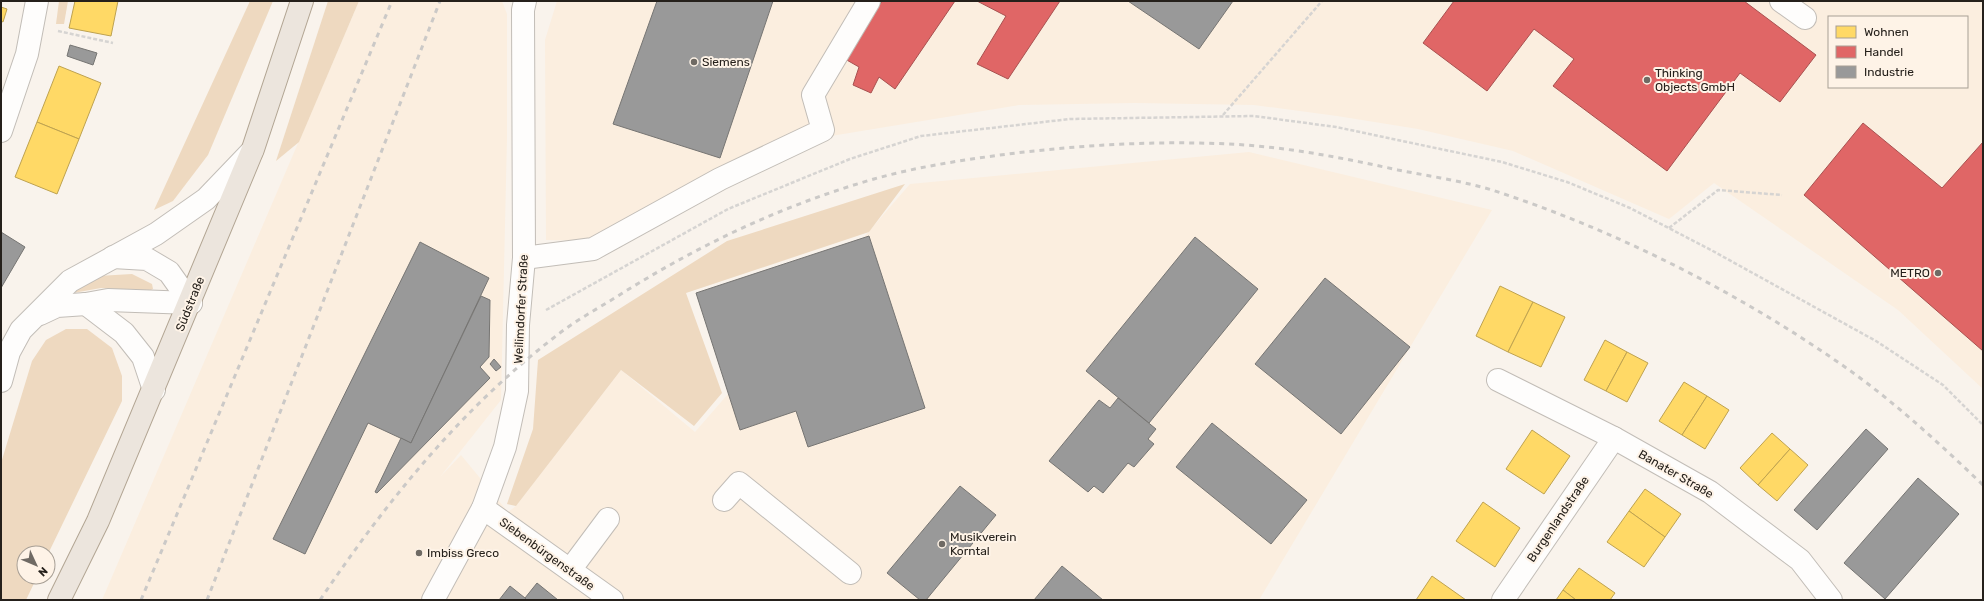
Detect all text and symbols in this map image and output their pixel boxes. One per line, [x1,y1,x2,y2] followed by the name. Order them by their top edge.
[1828,16,1968,88] legend
[1864,25,1909,39] text: Wohnen
[1864,45,1903,59] text: Handel
[702,55,750,69] place label: Siemens
[689,57,699,67] marker: Siemens
[1864,65,1914,79] text: Industrie
[1655,66,1735,94] place label: Thinking Objects GmbH
[1642,75,1652,85] marker: Thinking Objects GmbH
[511,254,531,364] street label: Weilimdorfer Straße
[1890,266,1930,280] place label: METRO
[1933,268,1943,278] marker: METRO
[173,274,207,333] street label: Südstraße
[1636,447,1716,501] street label: Banater Straße
[1524,473,1592,565] street label: Burgenlandstraße
[497,515,597,593] street label: Siebenbürgenstraße
[950,530,1016,558] place label: Musikverein Korntal
[937,539,947,549] marker: Musikverein Korntal
[16,545,56,585] north arrow
[427,546,499,560] place label: Imbiss Greco
[414,548,424,558] marker: Imbiss Greco
[35,564,50,579] text: N

